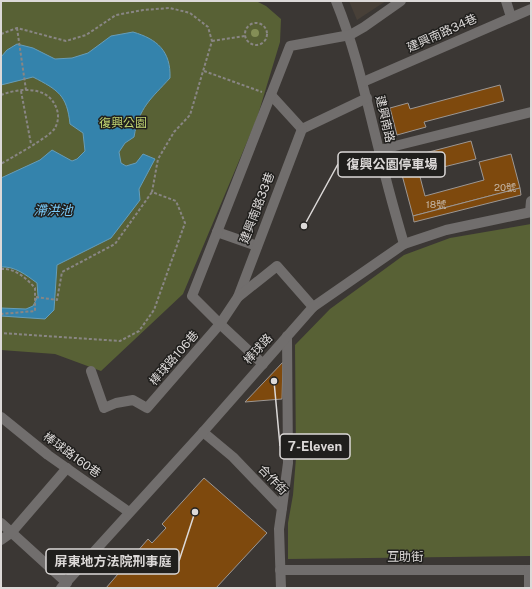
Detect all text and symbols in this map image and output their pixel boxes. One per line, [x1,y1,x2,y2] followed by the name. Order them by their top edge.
[405,11,479,55] street label: 建興南路34巷
[373,94,397,144] street label: 建興南路
[99,116,147,130] park label: 復興公園
[338,152,445,177] callout: 復興公園停車場
[346,157,438,172] text: 復興公園停車場
[237,170,277,246] street label: 建興南路33巷
[494,181,516,193] house number: 20號
[426,198,446,210] house number: 18號
[33,203,74,218] water label: 滯洪池
[147,328,201,388] street label: 棒球路106巷
[241,331,275,367] street label: 棒球路
[41,429,103,481] street label: 棒球路160巷
[280,434,350,459] callout: 7-Eleven
[288,439,342,454] text: 7-Eleven
[255,462,291,498] street label: 合作街
[46,549,179,574] callout: 屏東地方法院刑事庭
[387,550,423,564] street label: 互助街
[54,554,172,569] text: 屏東地方法院刑事庭

